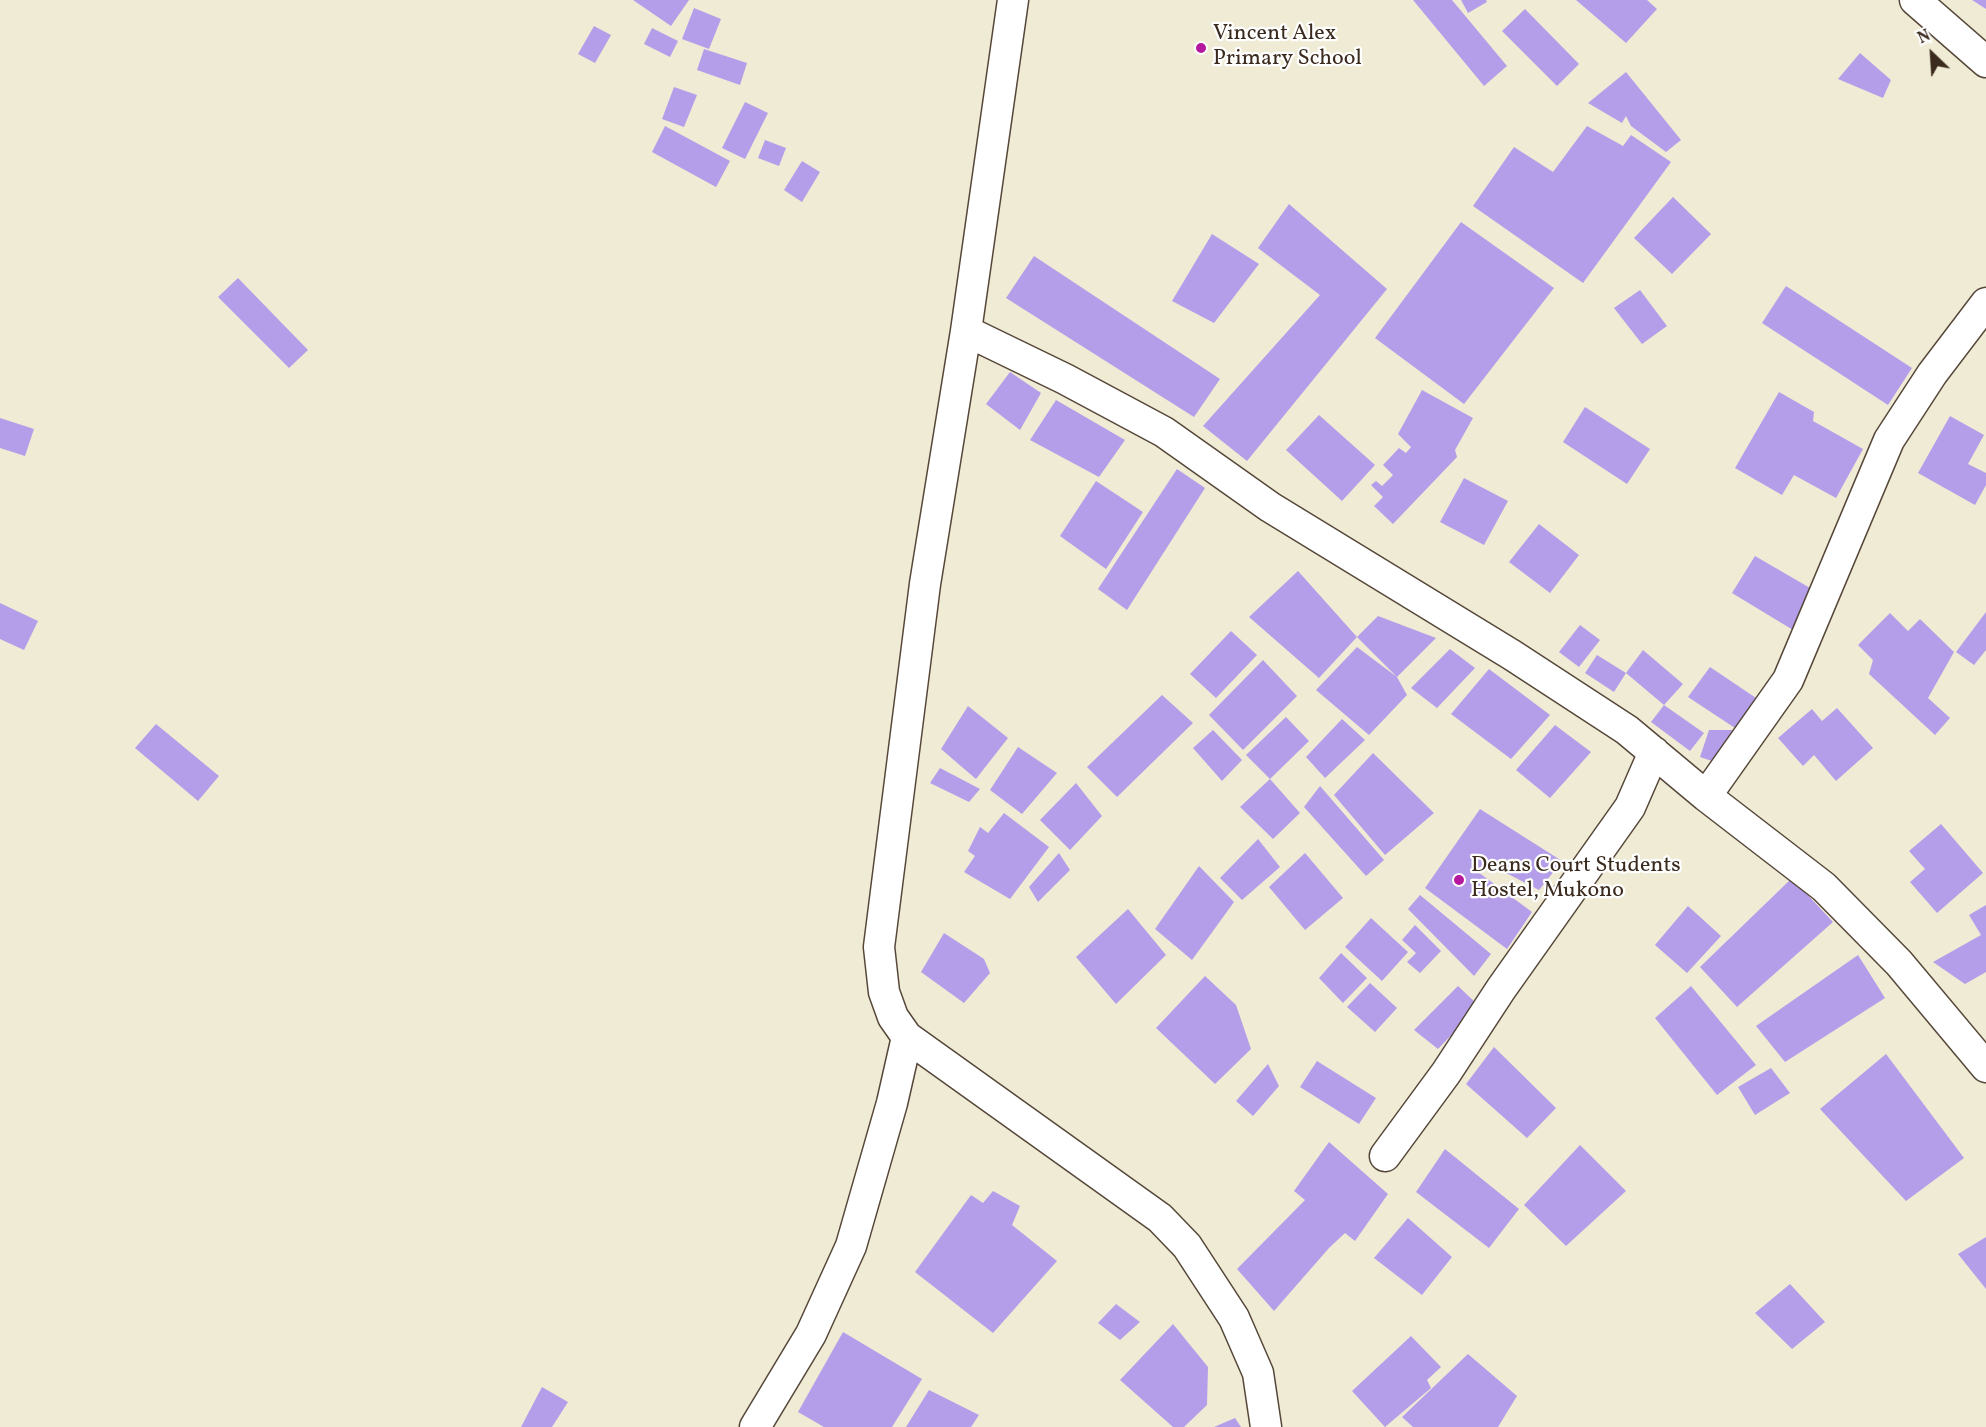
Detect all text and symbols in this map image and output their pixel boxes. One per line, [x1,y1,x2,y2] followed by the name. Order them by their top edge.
[1213,22,1362,74] place label: Vincent Alex Primary School
[1902,24,1962,84] north arrow
[1914,25,1934,50] text: N
[1194,41,1208,55] marker: Vincent Alex Primary School
[1471,854,1681,906] place label: Deans Court Students Hostel, Mukono
[1452,873,1466,887] marker: Deans Court Students Hostel, Mukono

